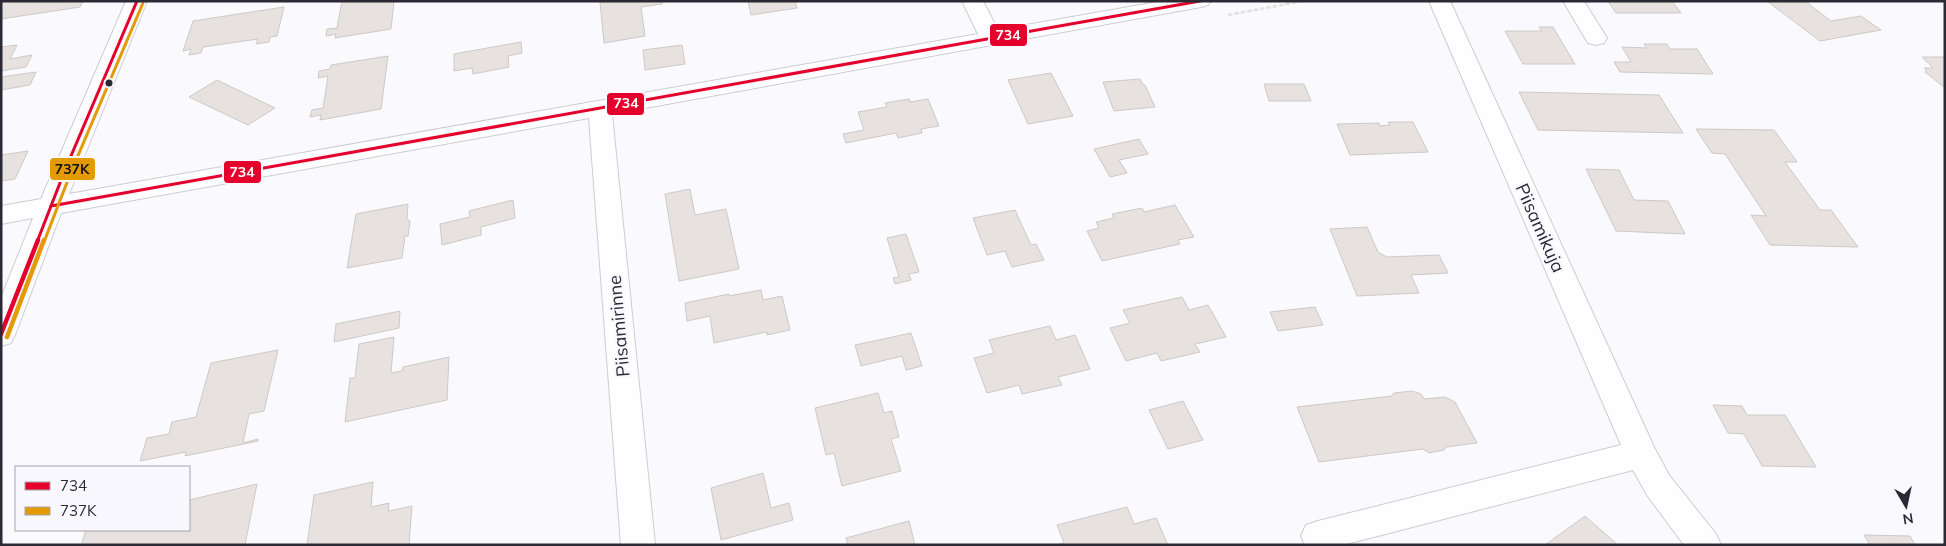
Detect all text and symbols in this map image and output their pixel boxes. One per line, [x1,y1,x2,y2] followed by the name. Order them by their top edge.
[989,23,1028,47] line badge: 734
[995,26,1021,44] text: 734
[104,78,114,88] unlabelled marker
[606,92,645,116] line badge: 734
[613,94,639,112] text: 734
[49,157,96,181] line badge: 737K
[55,160,90,178] text: 737K
[223,160,262,184] line badge: 734
[229,163,255,181] text: 734
[1511,180,1570,276] street label: Piisamikuja
[603,274,634,378] street label: Piisamirinne
[15,466,190,531] legend
[60,476,87,495] text: 734
[1881,481,1931,531] north arrow
[60,501,97,520] text: 737K
[1901,509,1915,529] text: N

